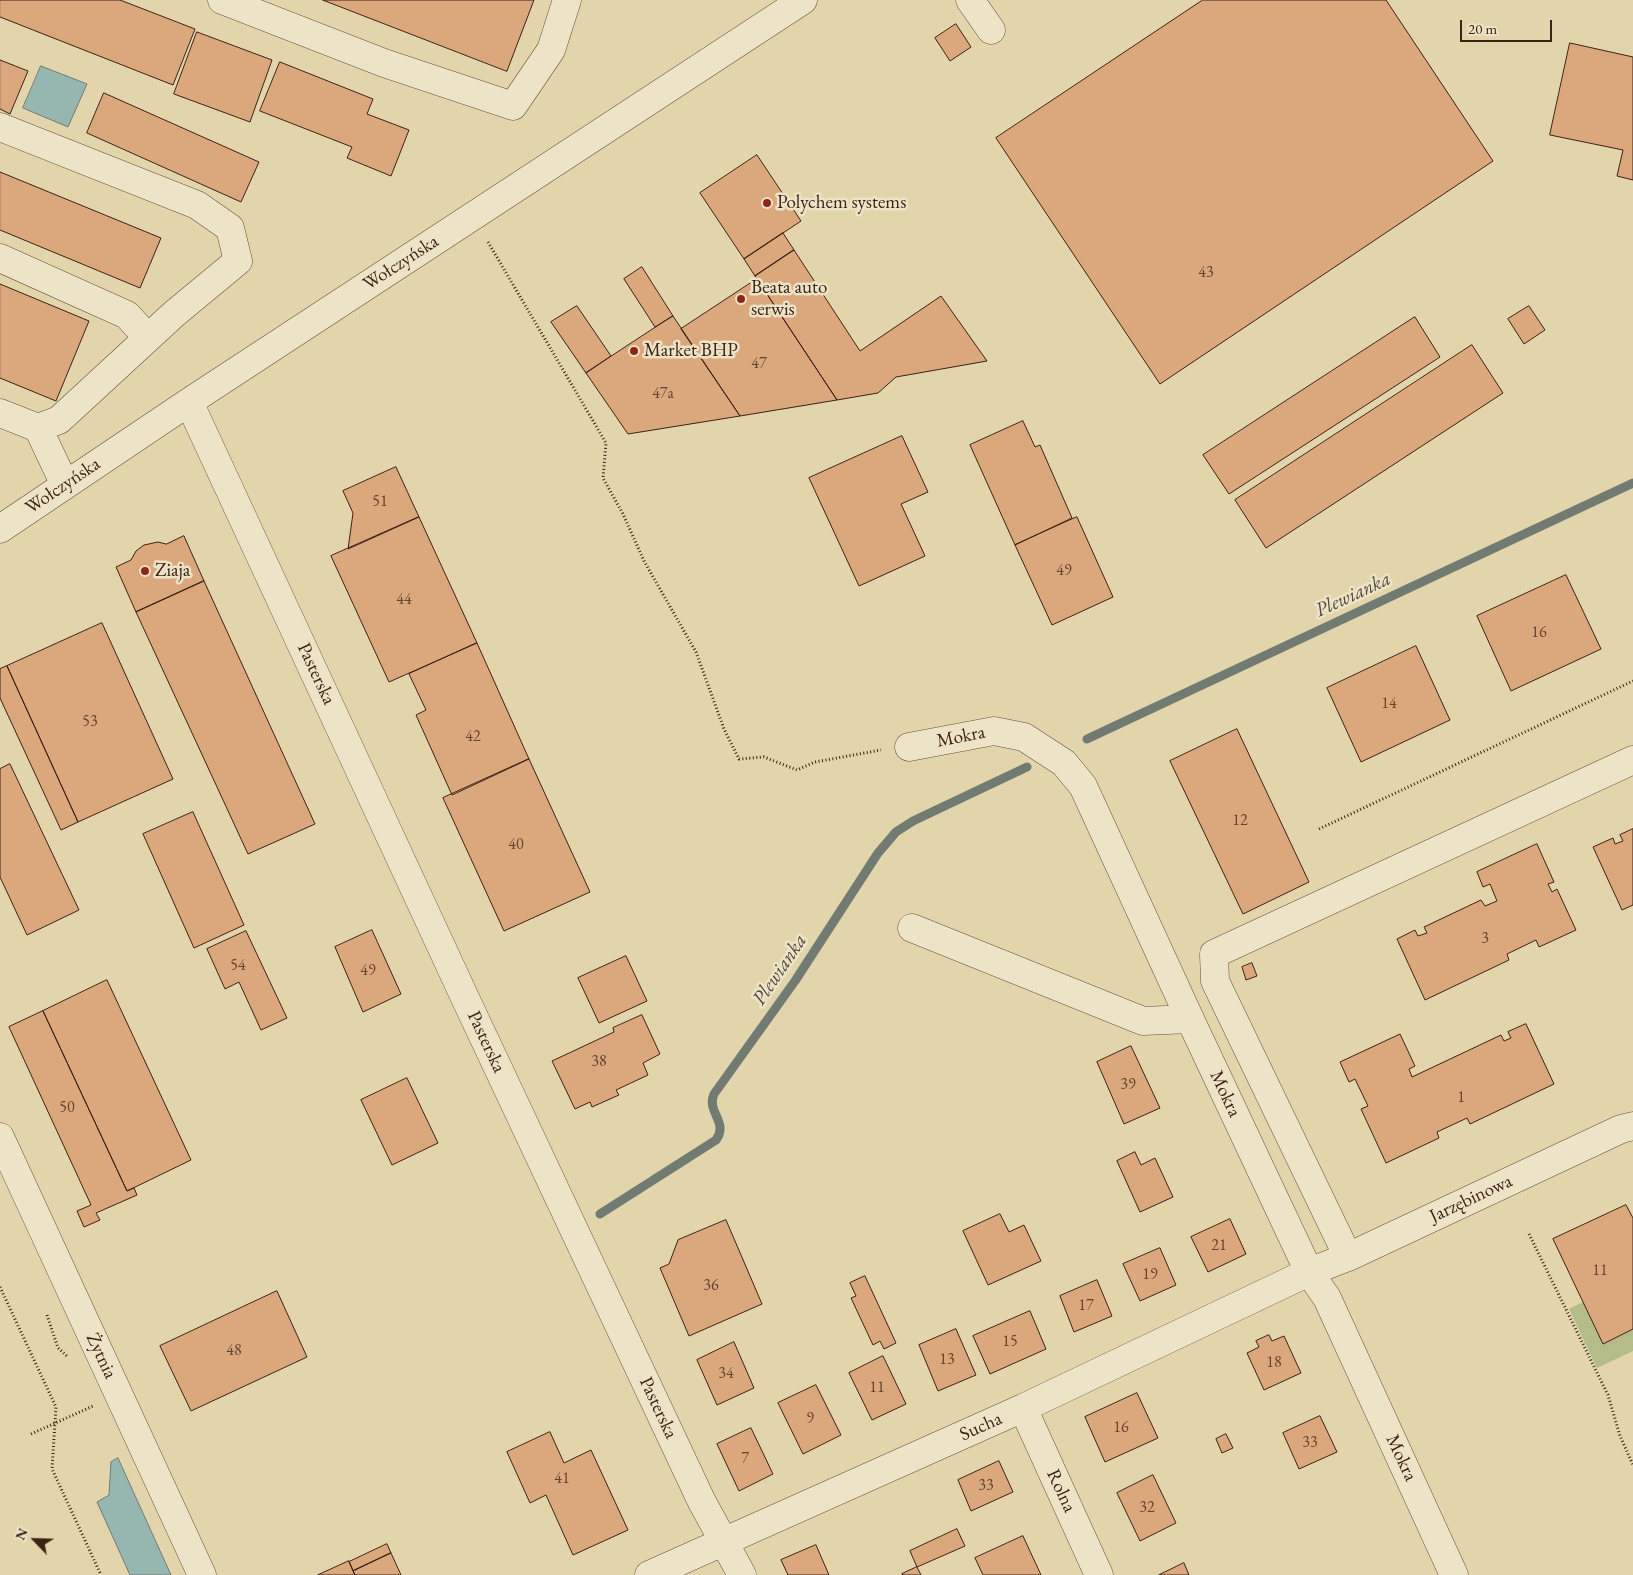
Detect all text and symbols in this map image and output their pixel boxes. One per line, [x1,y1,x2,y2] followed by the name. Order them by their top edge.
[1463,10,1556,42] scale bar
[1468,19,1497,38] text: 20 m
[777,192,906,214] place label: Polychem systems
[761,197,773,209] marker: Polychem systems
[359,230,443,296] street label: Wołczyńska
[1198,263,1214,283] house number: 43
[751,277,827,321] place label: Beata auto serwis
[735,293,747,305] marker: Beata auto serwis
[644,340,738,362] place label: Market BHP
[628,345,640,357] marker: Market BHP
[751,354,767,374] house number: 47
[652,384,674,404] house number: 47a
[21,453,105,519] street label: Wołczyńska
[372,492,388,512] house number: 51
[155,560,190,582] place label: Ziaja
[1056,561,1072,581] house number: 49
[139,565,151,577] marker: Ziaja
[1311,567,1395,623] water label: Plewianka
[396,590,412,610] house number: 44
[1531,623,1547,643] house number: 16
[292,639,340,709] street label: Pasterska
[1381,694,1397,714] house number: 14
[82,712,98,732] house number: 53
[935,721,987,753] street label: Mokra
[465,727,481,747] house number: 42
[1232,811,1248,831] house number: 12
[508,835,524,855] house number: 40
[1481,929,1489,949] house number: 3
[747,930,813,1010] water label: Plewianka
[230,956,246,976] house number: 54
[360,961,376,981] house number: 49
[462,1007,510,1077] street label: Pasterska
[591,1052,607,1072] house number: 38
[1204,1067,1246,1121] street label: Mokra
[1120,1075,1136,1095] house number: 39
[1457,1088,1465,1108] house number: 1
[59,1098,75,1118] house number: 50
[1426,1170,1516,1228] street label: Jarzębinowa
[1211,1236,1227,1256] house number: 21
[1592,1261,1608,1281] house number: 11
[1142,1265,1158,1285] house number: 19
[703,1276,719,1296] house number: 36
[1078,1296,1094,1316] house number: 17
[81,1329,121,1383] street label: Żytnia
[1002,1332,1018,1352] house number: 15
[226,1341,242,1361] house number: 48
[939,1350,955,1370] house number: 13
[1266,1353,1282,1373] house number: 18
[718,1364,734,1384] house number: 34
[634,1373,682,1443] street label: Pasterska
[869,1378,885,1398] house number: 11
[956,1408,1006,1446] street label: Sucha
[806,1409,814,1429] house number: 9
[1113,1418,1129,1438] house number: 16
[1380,1431,1422,1485] street label: Mokra
[1302,1433,1318,1453] house number: 33
[741,1449,749,1469] house number: 7
[1041,1466,1081,1516] street label: Rolna
[554,1469,570,1489] house number: 41
[978,1476,994,1496] house number: 33
[1139,1498,1155,1518] house number: 32
[10,1515,60,1565] north arrow
[11,1525,32,1543] text: N

